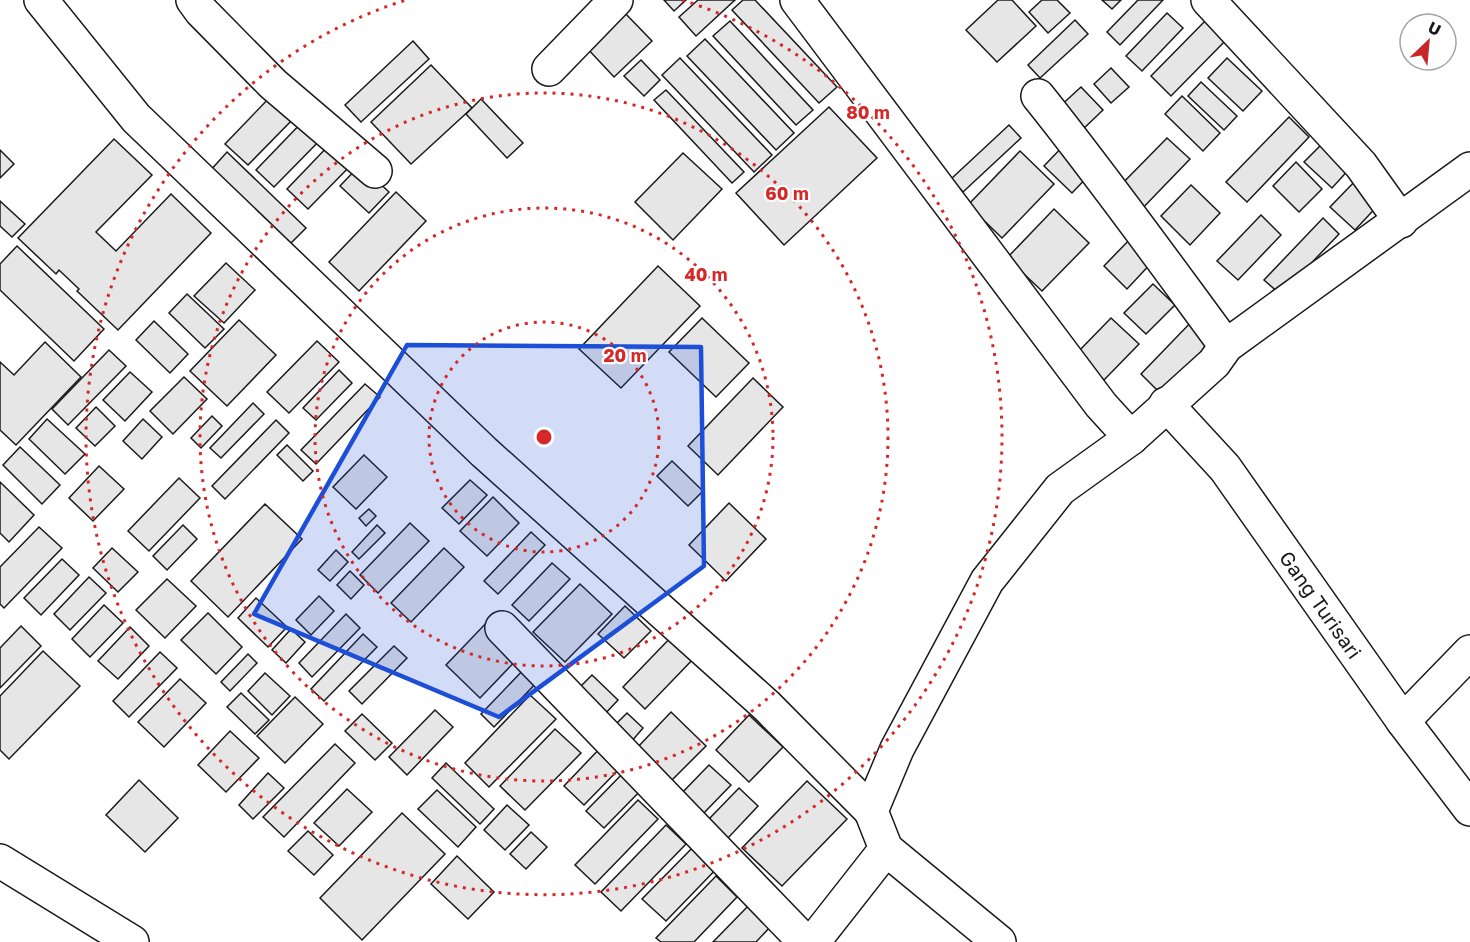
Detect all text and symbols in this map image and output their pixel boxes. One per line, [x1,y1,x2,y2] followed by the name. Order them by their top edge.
[1398,12,1458,72] north arrow
[1425,17,1444,40] text: U
[846,101,890,123] text: 80 m
[765,182,809,204] text: 60 m
[684,263,728,285] text: 40 m
[604,344,646,366] text: 20 m
[534,427,554,447] centre of rings
[1275,546,1367,663] street label: Gang Turisari

